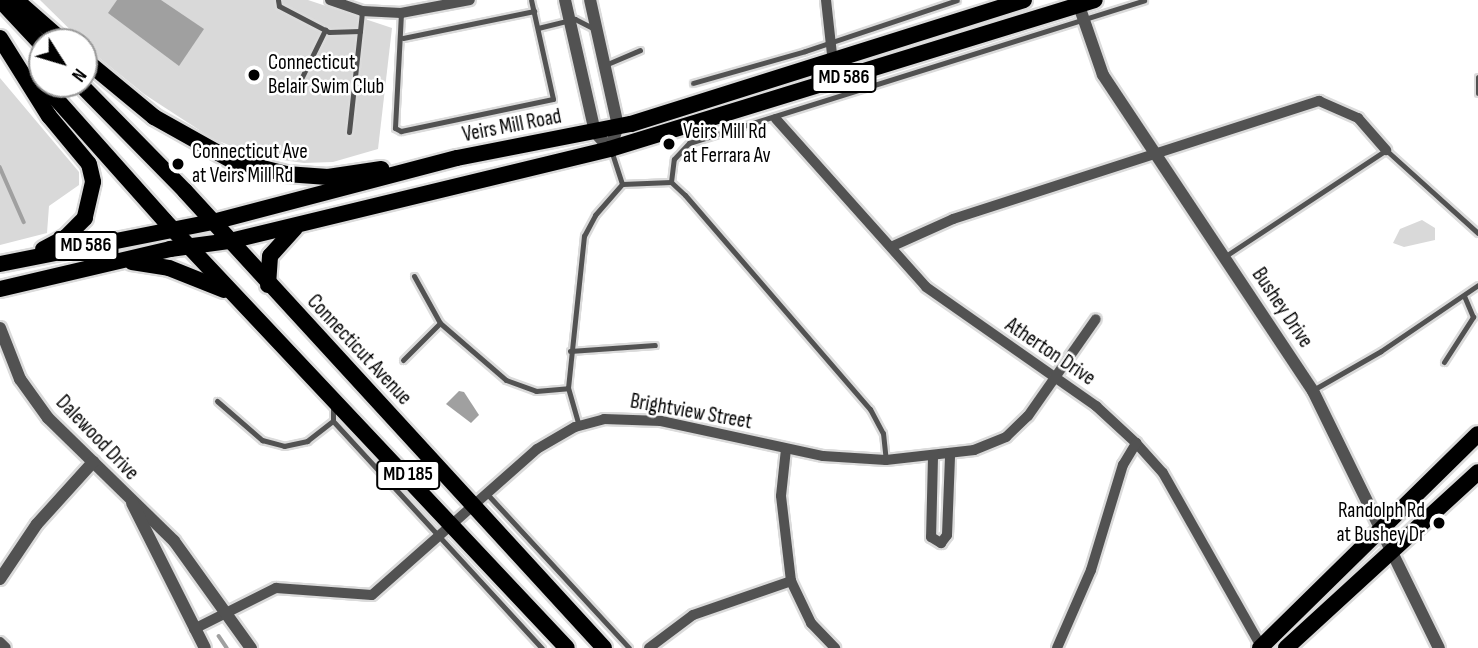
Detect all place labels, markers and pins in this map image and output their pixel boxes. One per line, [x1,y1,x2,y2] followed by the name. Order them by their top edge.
[268,50,384,100] place label: Connecticut Belair Swim Club
[246,67,262,83] marker: Connecticut Belair Swim Club
[683,119,771,169] place label: Veirs Mill Rd at Ferrara Av
[661,136,677,152] marker: Veirs Mill Rd at Ferrara Av
[192,139,308,189] place label: Connecticut Ave at Veirs Mill Rd
[170,156,186,172] marker: Connecticut Ave at Veirs Mill Rd
[1336,498,1425,548] place label: Randolph Rd at Bushey Dr
[1431,515,1447,531] marker: Randolph Rd at Bushey Dr

